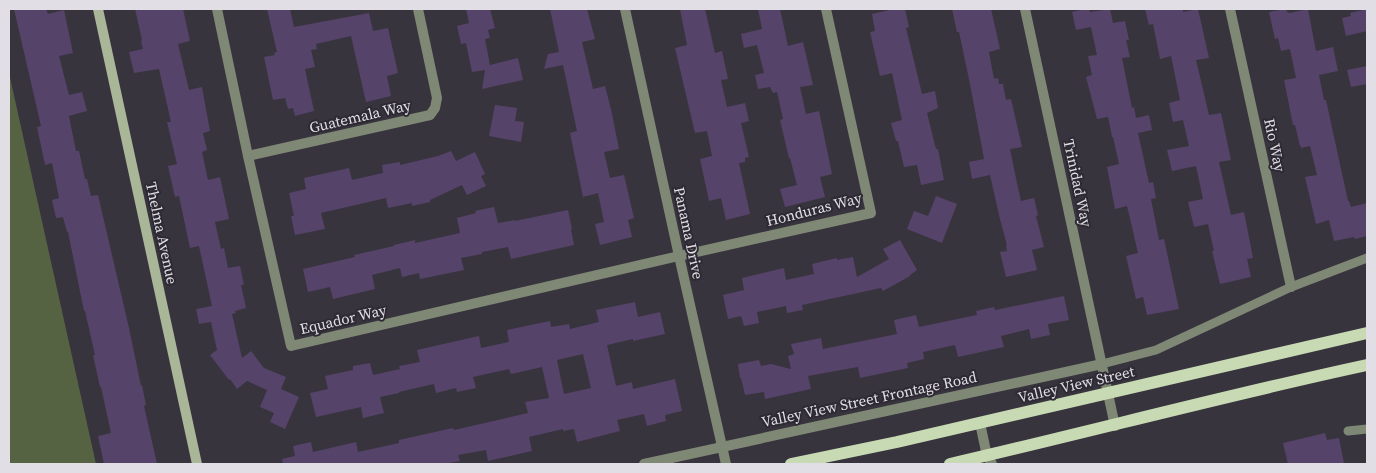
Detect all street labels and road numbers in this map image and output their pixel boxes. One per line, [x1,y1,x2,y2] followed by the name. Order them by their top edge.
[307,94,413,138] street label: Guatemala Way
[1259,116,1291,174] street label: Rio Way
[1058,137,1098,229] street label: Trinidad Way
[141,180,183,286] street label: Thelma Avenue
[669,185,709,281] street label: Panama Drive
[764,187,864,231] street label: Honduras Way
[298,299,389,339] street label: Equador Way
[1016,360,1136,408] street label: Valley View Street
[759,366,979,432] street label: Valley View Street Frontage Road

